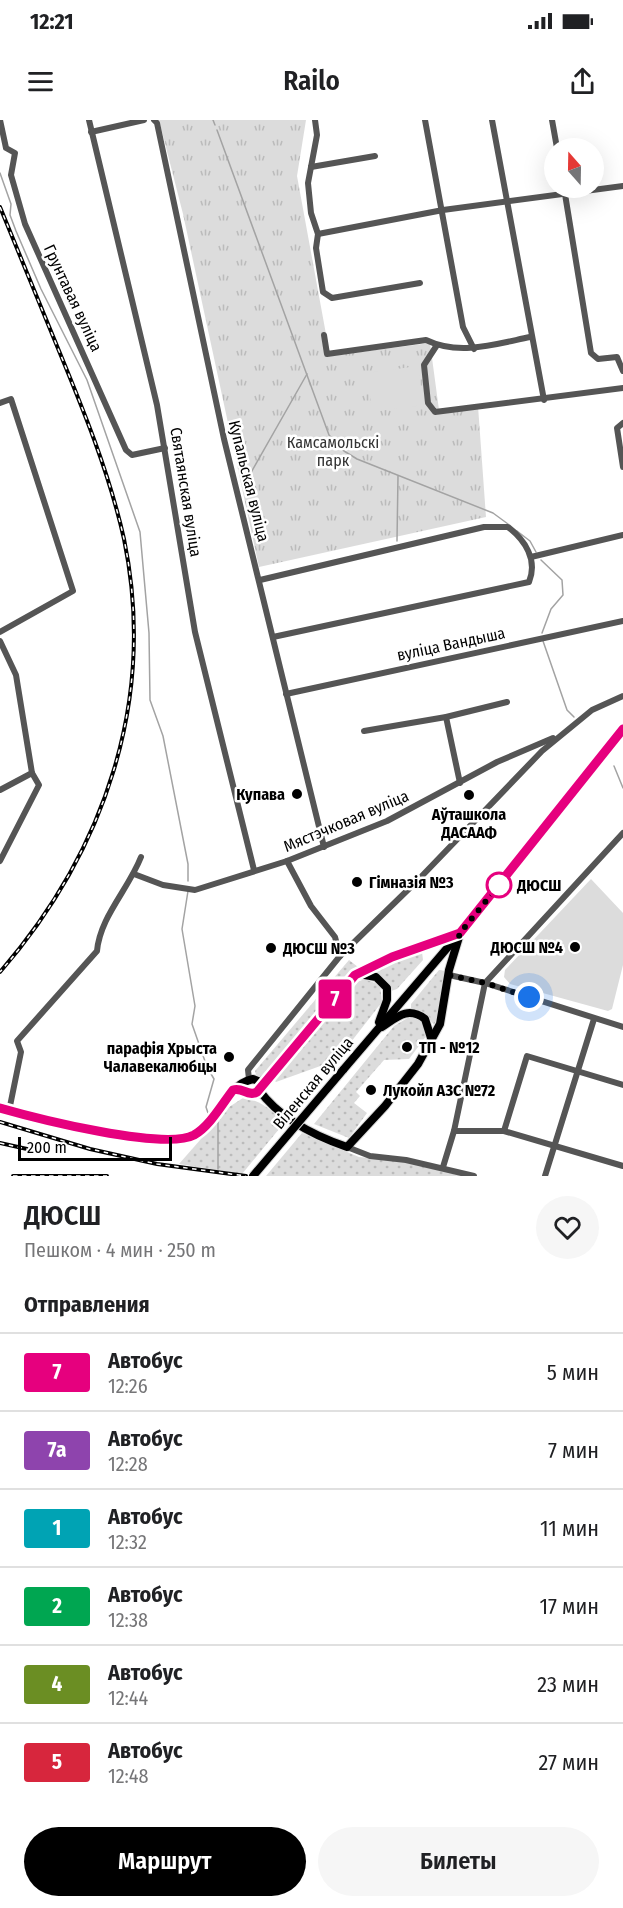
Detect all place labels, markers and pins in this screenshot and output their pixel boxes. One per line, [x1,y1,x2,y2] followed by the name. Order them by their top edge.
[236,785,285,804] place label: Купава
[290,787,304,801] marker: Купава
[462,788,476,802] marker: Аўташкола ДАСААФ
[431,805,506,842] place label: Аўташкола ДАСААФ
[486,872,512,898] marker: ДЮСШ
[369,873,454,892] place label: Гімназія №3
[350,875,364,889] marker: Гімназія №3
[516,876,561,895] place label: ДЮСШ
[490,938,563,957] place label: ДЮСШ №4
[282,939,355,958] place label: ДЮСШ №3
[568,940,582,954] marker: ДЮСШ №4
[264,941,278,955] marker: ДЮСШ №3
[419,1038,480,1057] place label: ТП - №12
[104,1039,217,1076] place label: парафія Хрыста Чалавекалюбцы
[400,1040,414,1054] marker: ТП - №12
[222,1050,236,1064] marker: парафія Хрыста Чалавекалюбцы
[383,1081,496,1100] place label: Лукойл АЗС №72
[364,1083,378,1097] marker: Лукойл АЗС №72

